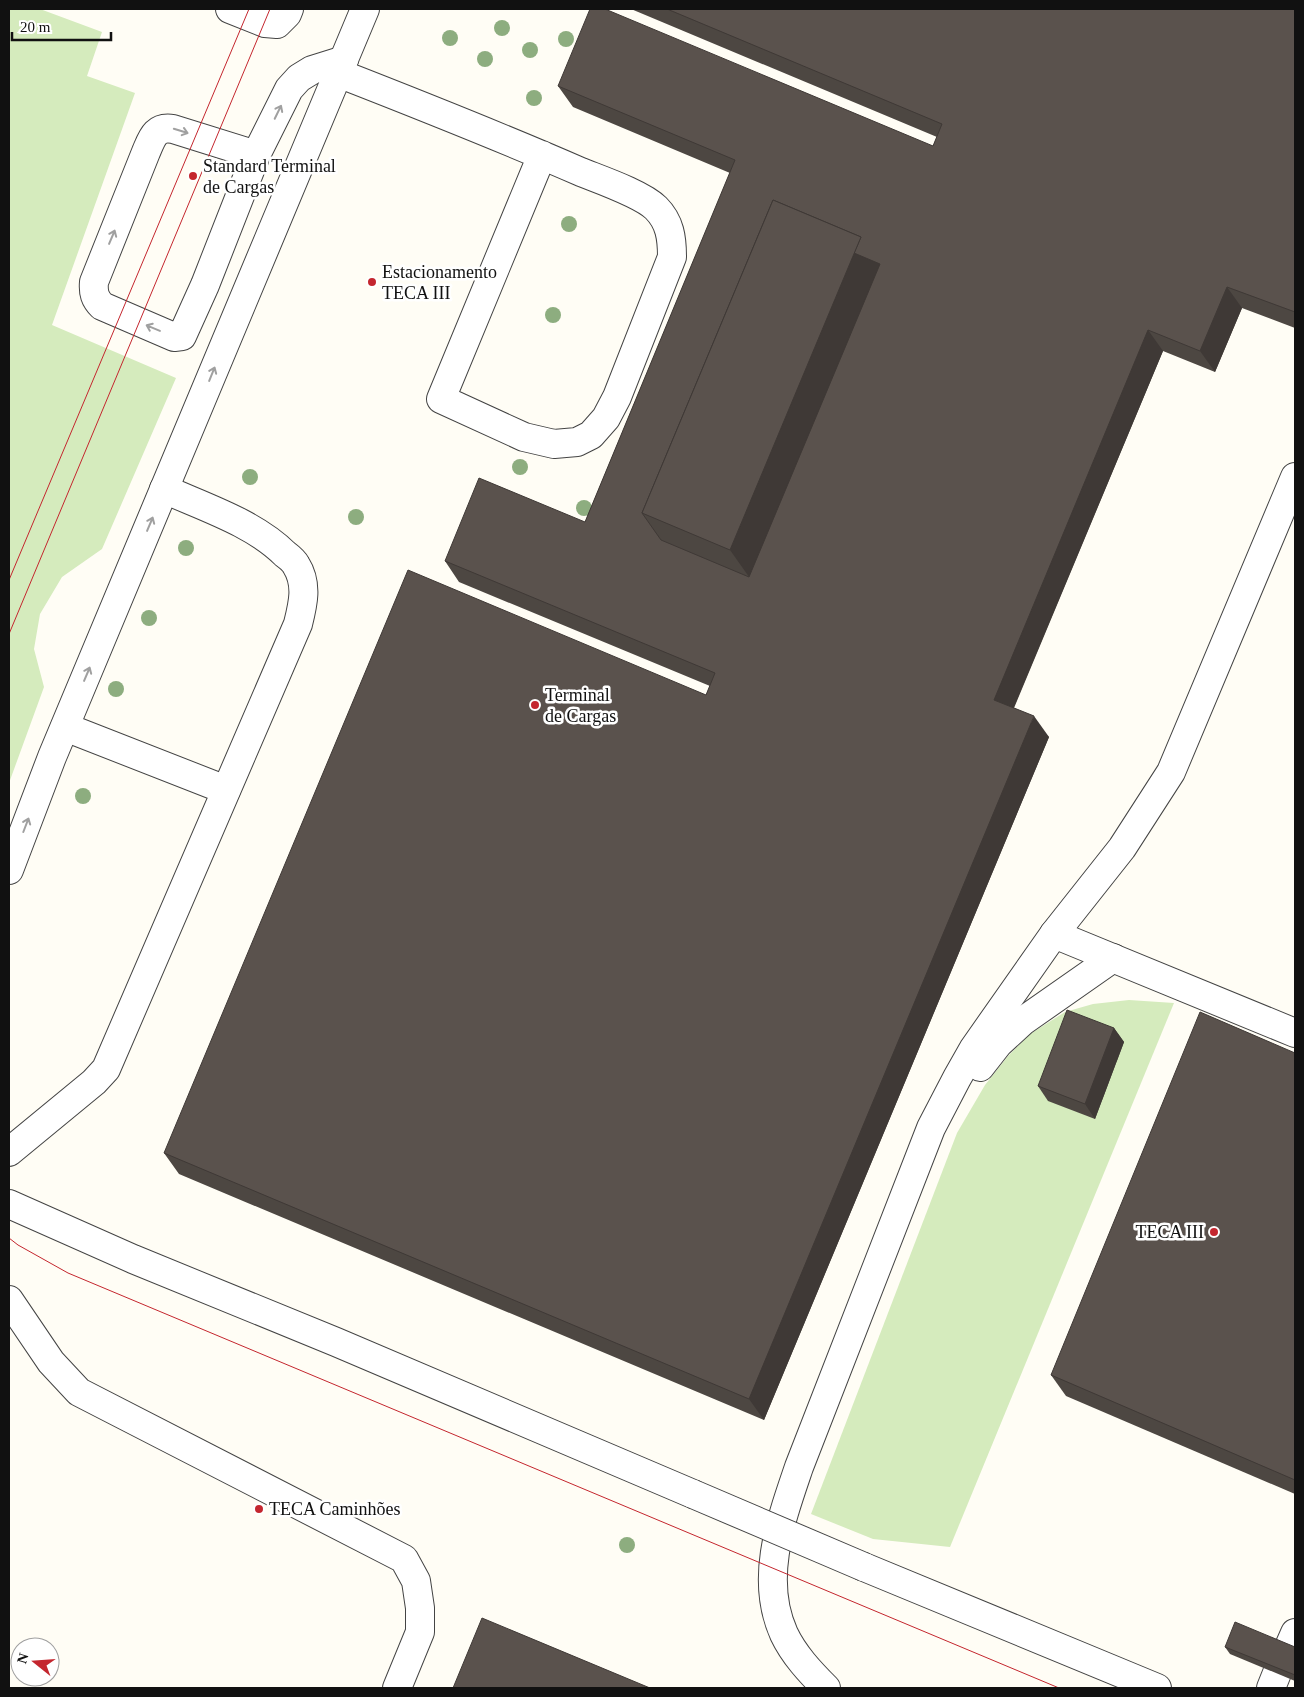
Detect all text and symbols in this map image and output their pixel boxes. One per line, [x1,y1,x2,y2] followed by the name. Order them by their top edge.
[12,10,111,42] scale bar
[20,19,51,35] text: 20 m
[273,104,283,119] one-way arrow
[172,127,188,137] one-way arrow
[203,156,336,197] place label: Standard Terminal de Cargas
[187,170,199,182] marker: Standard Terminal de Cargas
[108,230,117,245] one-way arrow
[382,262,497,303] place label: Estacionamento TECA III
[366,276,378,288] marker: Estacionamento TECA III
[146,323,161,332] one-way arrow
[207,367,217,382] one-way arrow
[145,517,155,532] one-way arrow
[82,667,92,682] one-way arrow
[545,685,616,726] place label: Terminal de Cargas
[529,699,541,711] marker: Terminal de Cargas
[22,818,31,833] one-way arrow
[1136,1222,1204,1242] place label: TECA III
[1208,1226,1220,1238] marker: TECA III
[269,1499,401,1519] place label: TECA Caminhões
[253,1503,265,1515] marker: TECA Caminhões
[10,1637,60,1687] north arrow
[14,1651,32,1665] text: N

